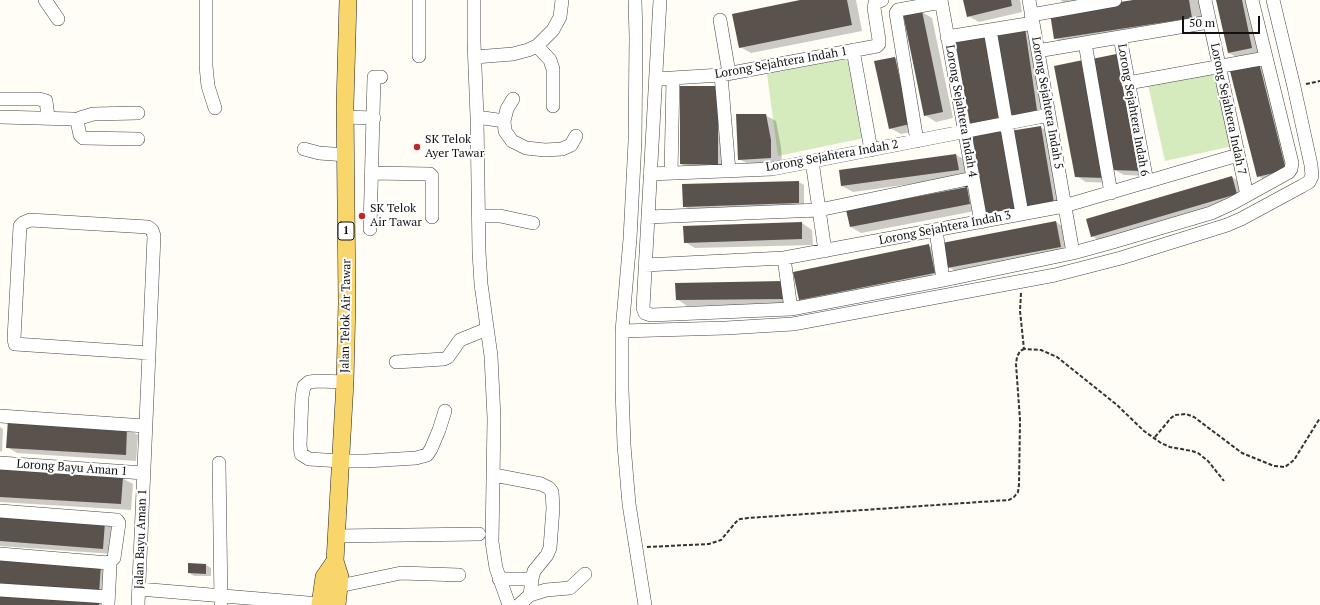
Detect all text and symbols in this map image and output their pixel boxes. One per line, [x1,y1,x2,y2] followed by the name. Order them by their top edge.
[1184,8,1262,34] scale bar
[1189,15,1215,30] text: 50 m
[1028,36,1066,170] street label: Lorong Sejahtera Indah 5
[1207,42,1249,176] street label: Lorong Sejahtera Indah 7
[1114,43,1152,177] street label: Lorong Sejahtera Indah 6
[714,44,848,82] street label: Lorong Sejahtera Indah 1
[942,44,980,178] street label: Lorong Sejahtera Indah 4
[425,133,484,161] place label: SK Telok Ayer Tawar
[765,137,899,175] street label: Lorong Sejahtera Indah 2
[412,142,422,152] marker: SK Telok Ayer Tawar
[370,202,422,230] place label: SK Telok Air Tawar
[878,208,1012,248] street label: Lorong Sejahtera Indah 3
[357,211,367,221] marker: SK Telok Air Tawar
[338,222,354,240] road number: 1
[338,259,354,373] street label: Jalan Telok Air Tawar
[16,457,128,479] street label: Lorong Bayu Aman 1
[132,489,150,589] street label: Jalan Bayu Aman 1

